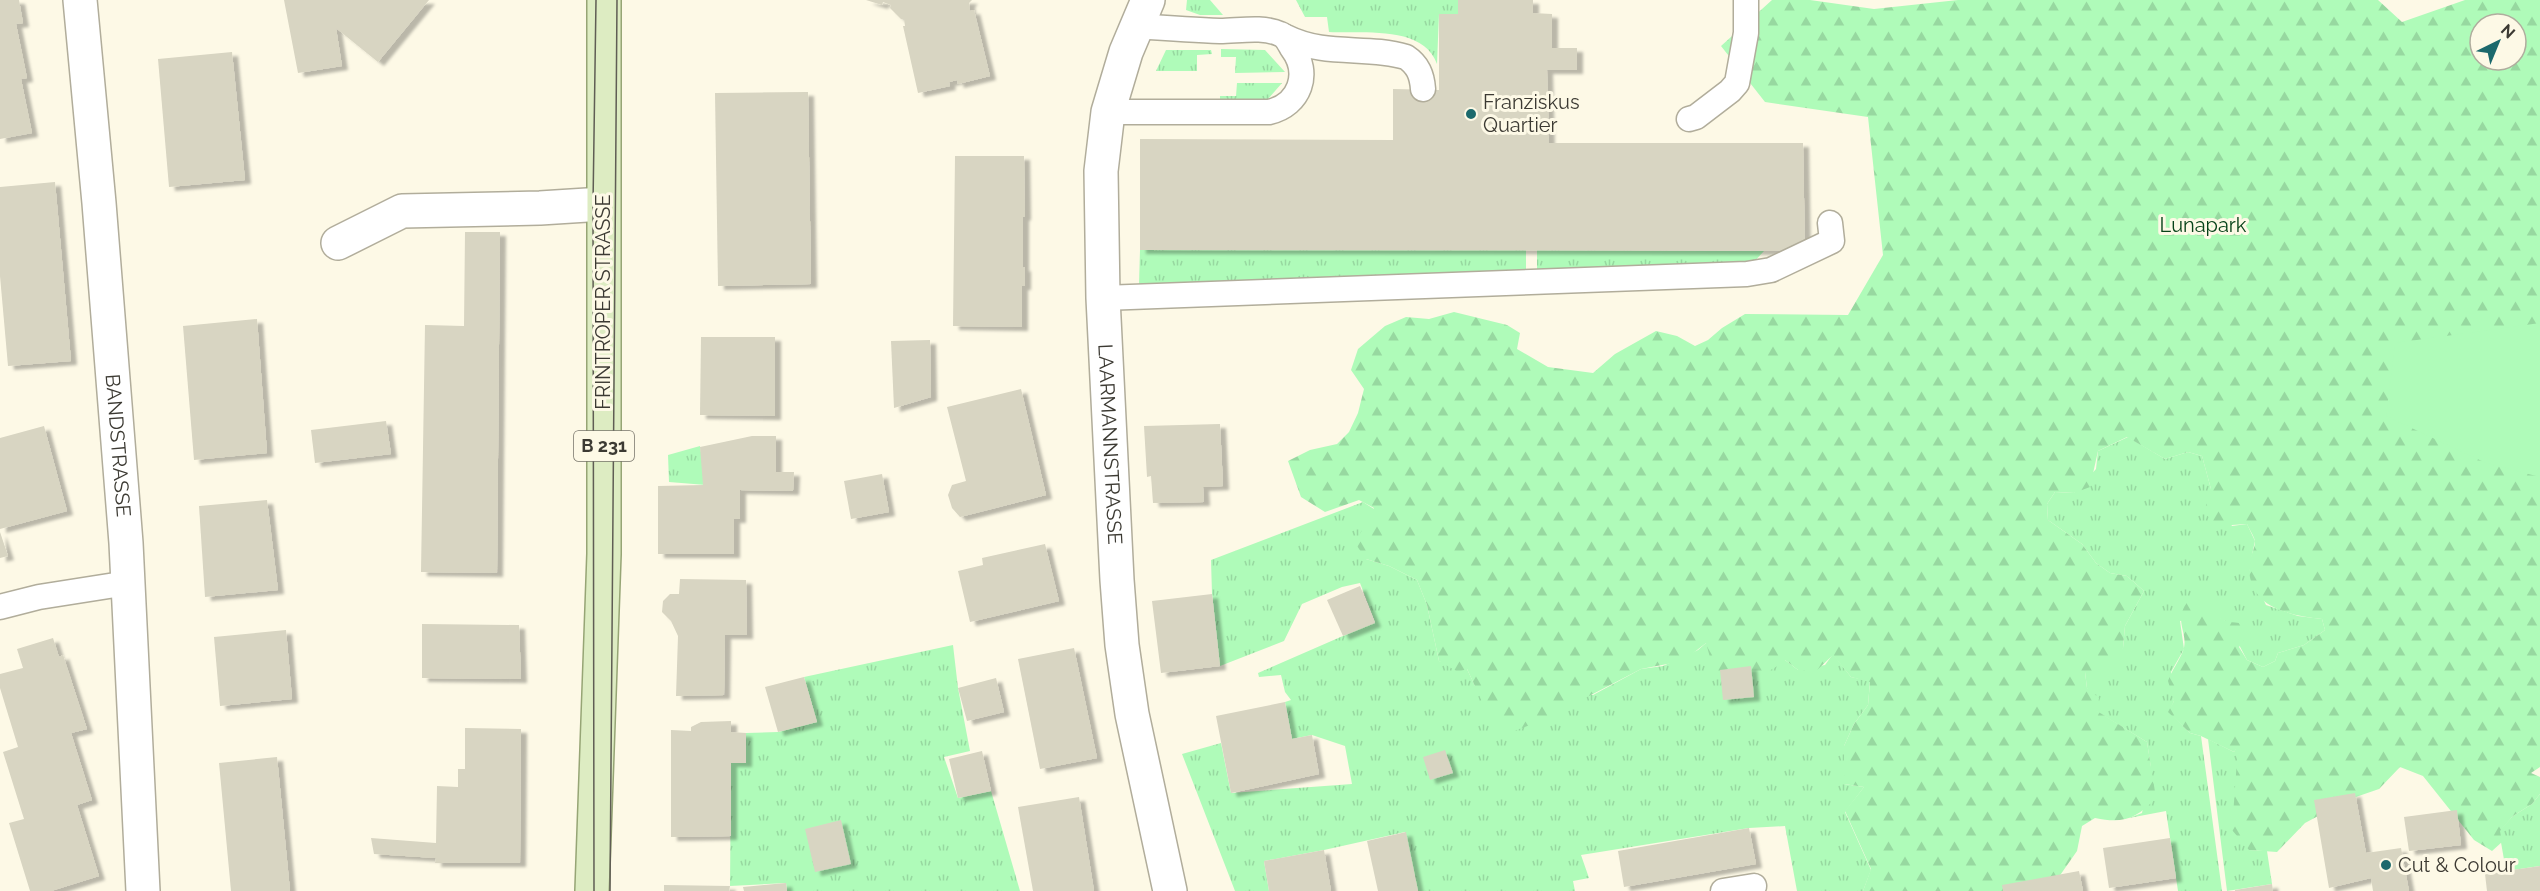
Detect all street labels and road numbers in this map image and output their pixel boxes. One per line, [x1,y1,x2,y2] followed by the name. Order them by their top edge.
[591,194,615,410] street label: FRINTROPER STRASSE
[1093,343,1127,545] street label: LAARMANNSTRASSE
[101,373,136,518] street label: BANDSTRASSE
[574,431,634,461] road number: B 231

